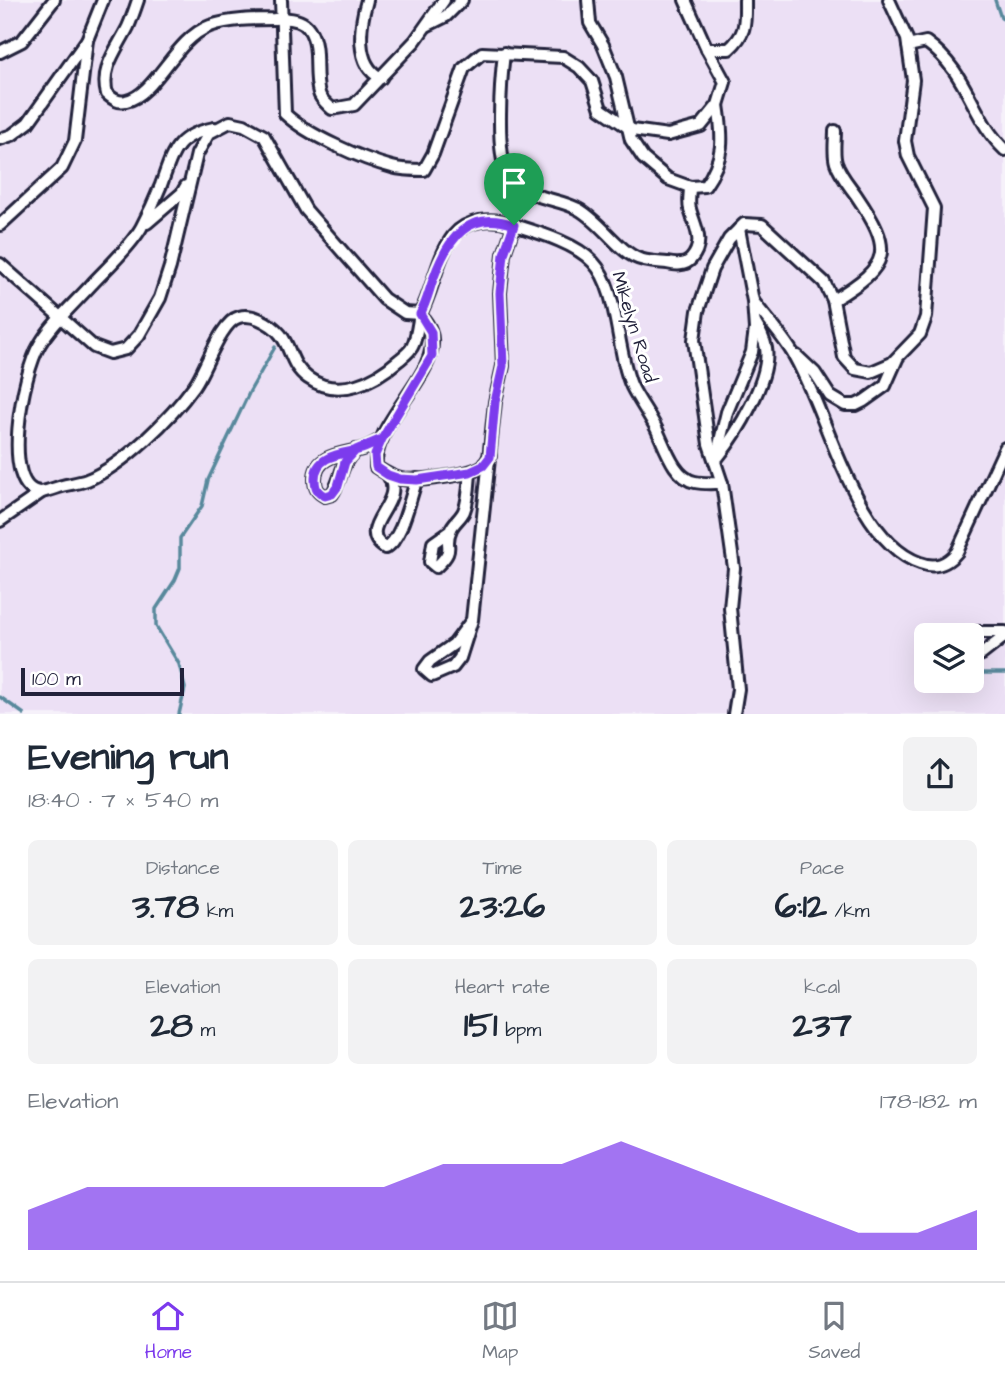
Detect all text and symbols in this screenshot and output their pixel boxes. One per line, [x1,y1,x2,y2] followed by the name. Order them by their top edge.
[484,153,544,225] pin
[495,164,533,202] icon: arrive
[603,268,664,386] street label: Mikelyn Road
[914,623,984,693] map controls
[914,623,984,693] button: layers
[21,665,184,697] scale bar
[32,666,81,693] text: 100 m
[28,732,229,784] text: Evening run
[903,737,977,811] button: share
[28,784,218,816] text: 18:40 · 7 × 540 m
[146,855,220,882] text: Distance
[483,855,522,882] text: Time
[800,855,844,882] text: Pace
[132,882,199,931] text: 3.78
[460,882,545,931] text: 23:26
[775,882,827,931] text: 6:12
[199,898,233,925] text: km
[827,898,870,925] text: /km
[145,974,220,1001] text: Elevation
[455,974,550,1001] text: Heart rate
[804,974,840,1001] text: kcal
[150,1001,193,1050] text: 28
[464,1001,498,1050] text: 151
[792,1001,852,1050] text: 237
[193,1017,215,1044] text: m
[498,1017,541,1044] text: bpm
[28,1085,119,1117] text: Elevation
[880,1085,977,1117] text: 178–182 m
[145,1297,192,1366] tab: Home
[481,1297,519,1366] tab: Map
[809,1297,860,1366] tab: Saved

